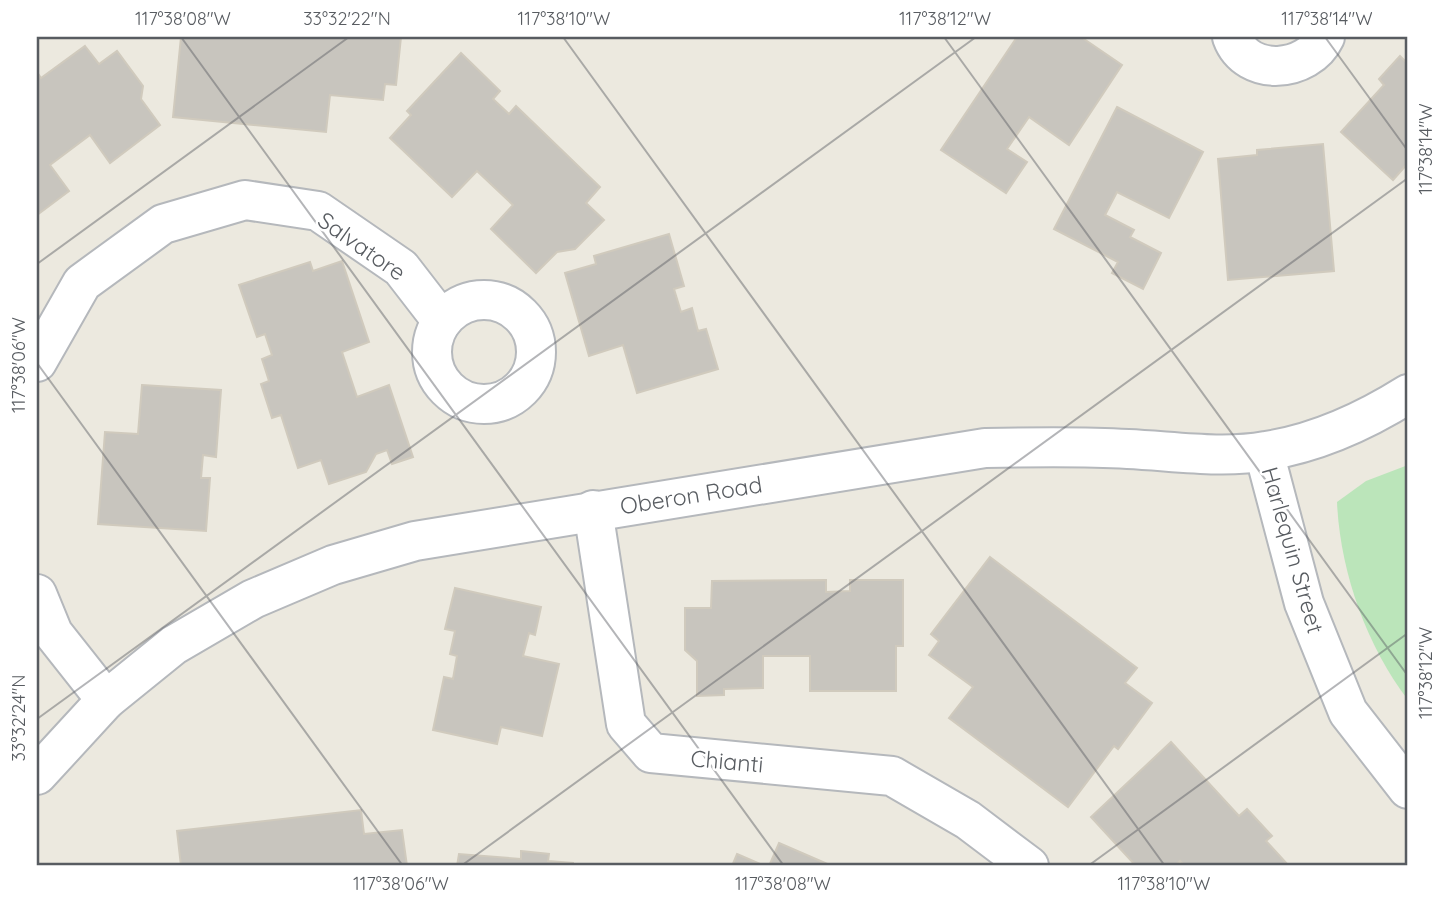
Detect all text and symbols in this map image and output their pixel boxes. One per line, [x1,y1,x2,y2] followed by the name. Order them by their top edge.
[135,7,231,30] text: 117°38'08"W
[303,7,391,30] text: 33°32'22"N
[518,7,610,30] text: 117°38'10"W
[899,7,991,30] text: 117°38'12"W
[1281,7,1373,30] text: 117°38'14"W
[1414,103,1437,195] text: 117°38'14"W
[312,205,412,287] street label: Salvatore
[7,317,30,413] text: 117°38'06"W
[1255,463,1331,637] street label: Harlequin Street
[618,469,764,521] street label: Oberon Road
[1414,627,1437,719] text: 117°38'12"W
[7,675,30,761] text: 33°32'24"N
[689,743,765,779] street label: Chianti
[353,872,449,895] text: 117°38'06"W
[735,872,831,895] text: 117°38'08"W
[1118,872,1210,895] text: 117°38'10"W

